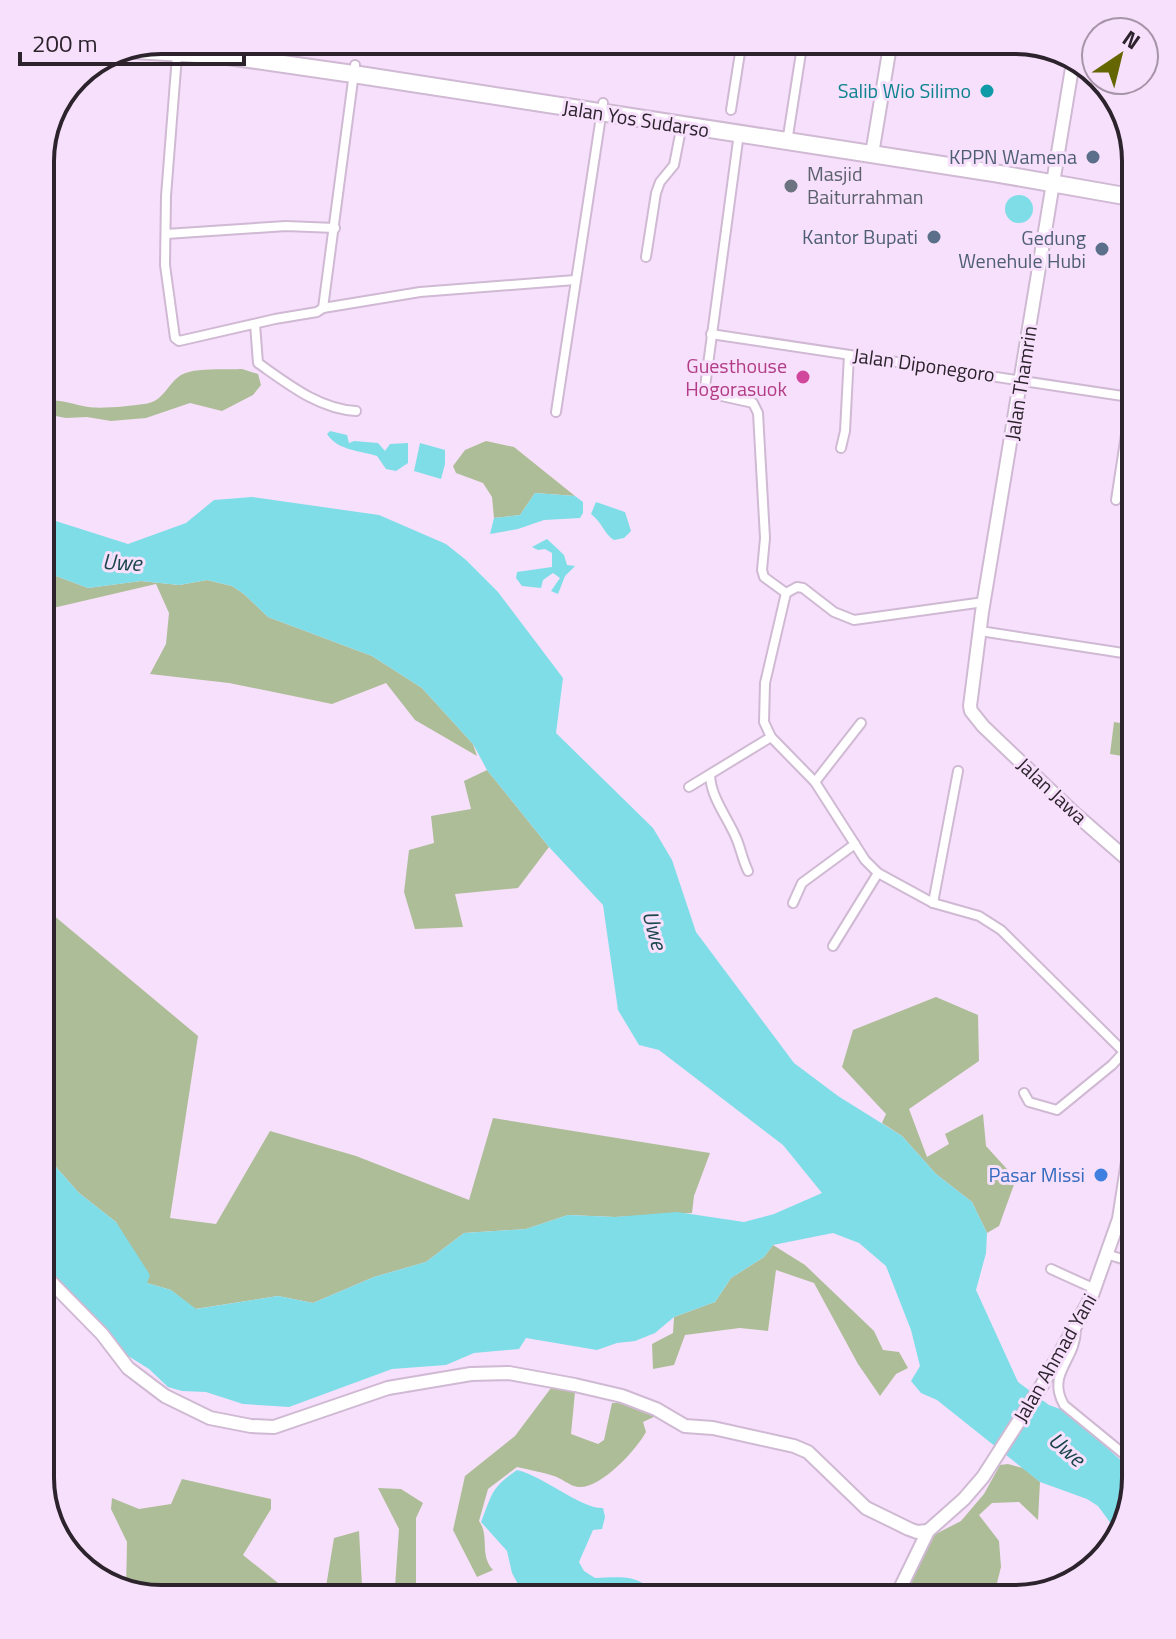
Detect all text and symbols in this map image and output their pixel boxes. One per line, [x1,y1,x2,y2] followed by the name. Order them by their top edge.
[20,16,244,66] scale bar
[1080,16,1160,96] north arrow
[1115,21,1147,58] text: N
[32,25,98,61] text: 200 m
[838,75,971,106] place label: Salib Wio Silimo
[978,82,996,100] marker: Salib Wio Silimo
[561,92,712,145] street label: Jalan Yos Sudarso
[949,141,1077,172] place label: KPPN Wamena
[1084,148,1102,166] marker: KPPN Wamena
[807,158,923,212] place label: Masjid Baiturrahman
[782,177,800,195] marker: Masjid Baiturrahman
[802,221,918,252] place label: Kantor Bupati
[958,222,1086,276] place label: Gedung Wenehule Hubi
[925,228,943,246] marker: Kantor Bupati
[1093,240,1111,258] marker: Gedung Wenehule Hubi
[996,323,1045,442] street label: Jalan Thamrin
[851,339,997,390] street label: Jalan Diponegoro
[685,350,787,404] place label: Guesthouse Hogorasuok
[794,368,812,386] marker: Guesthouse Hogorasuok
[102,544,144,580] water label: Uwe
[1010,750,1095,831] street label: Jalan Jawa
[634,907,677,955] water label: Uwe
[988,1159,1085,1190] place label: Pasar Missi
[1092,1166,1110,1184] marker: Pasar Missi
[1005,1287,1104,1428] street label: Jalan Ahmad Yani
[1041,1423,1094,1476] water label: Uwe

